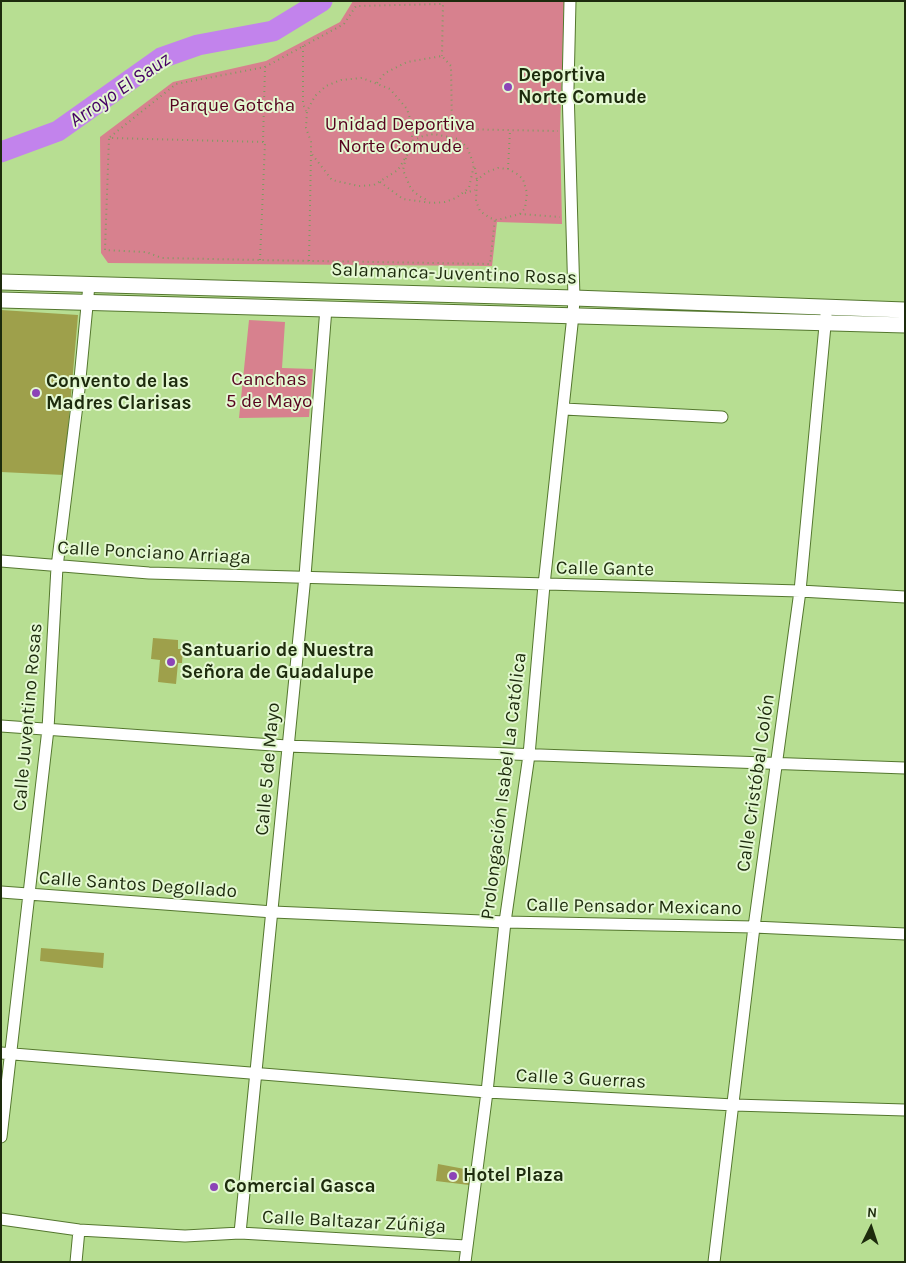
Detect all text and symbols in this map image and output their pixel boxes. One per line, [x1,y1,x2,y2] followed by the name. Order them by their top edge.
[65,47,175,133] water label: Arroyo El Sauz
[518,65,647,109] place label: Deportiva Norte Comude
[502,81,514,93] marker: Deportiva Norte Comude
[169,95,295,117] park label: Parque Gotcha
[325,114,475,158] park label: Unidad Deportiva Norte Comude
[331,258,577,290] street label: Salamanca-Juventino Rosas
[226,369,312,413] park label: Canchas 5 de Mayo
[46,371,192,415] place label: Convento de las Madres Clarisas
[30,387,42,399] marker: Convento de las Madres Clarisas
[57,537,251,569] street label: Calle Ponciano Arriaga
[556,557,654,581] street label: Calle Gante
[8,622,48,812] street label: Calle Juventino Rosas
[181,640,374,684] place label: Santuario de Nuestra Señora de Guadalupe
[476,651,532,921] street label: Prolongación Isabel La Católica
[165,656,177,668] marker: Santuario de Nuestra Señora de Guadalupe
[732,693,780,873] street label: Calle Cristóbal Colón
[251,701,285,837] street label: Calle 5 de Mayo
[38,867,238,903] street label: Calle Santos Degollado
[526,894,742,920] street label: Calle Pensador Mexicano
[515,1064,647,1094] street label: Calle 3 Guerras
[463,1165,564,1187] place label: Hotel Plaza
[447,1170,459,1182] marker: Hotel Plaza
[224,1176,376,1198] place label: Comercial Gasca
[208,1181,220,1193] marker: Comercial Gasca
[846,1203,896,1253] north arrow
[866,1204,878,1221] text: N
[261,1206,447,1238] street label: Calle Baltazar Zúñiga

